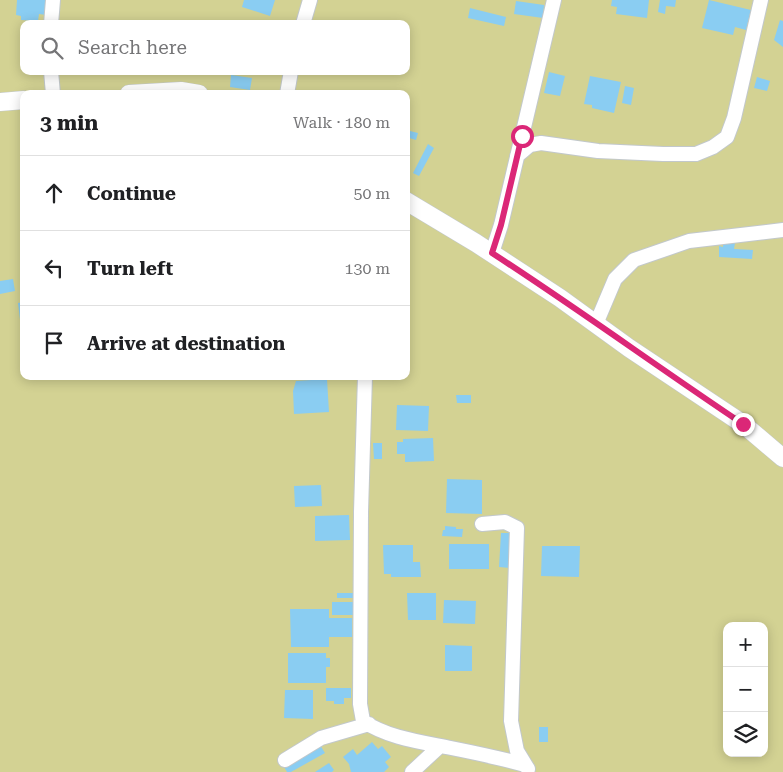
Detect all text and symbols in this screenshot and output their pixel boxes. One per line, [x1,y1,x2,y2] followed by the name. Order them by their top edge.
[20,20,410,75] search box
[38,34,66,62] icon: search
[78,36,187,59] text: Search here
[40,111,98,135] text: 3 min
[293,113,390,132] text: Walk · 180 m
[511,125,534,148] route start
[40,179,68,207] icon: ahead
[87,182,176,205] text: Continue
[353,184,390,203] text: 50 m
[40,254,68,282] icon: left
[87,257,173,280] text: Turn left
[344,259,390,278] text: 130 m
[40,329,68,357] icon: arrive
[87,332,285,355] text: Arrive at destination
[732,413,755,436] route end
[723,622,768,757] map controls
[723,622,768,667] button: +
[723,667,768,712] button: −
[723,712,768,757] button: layers

